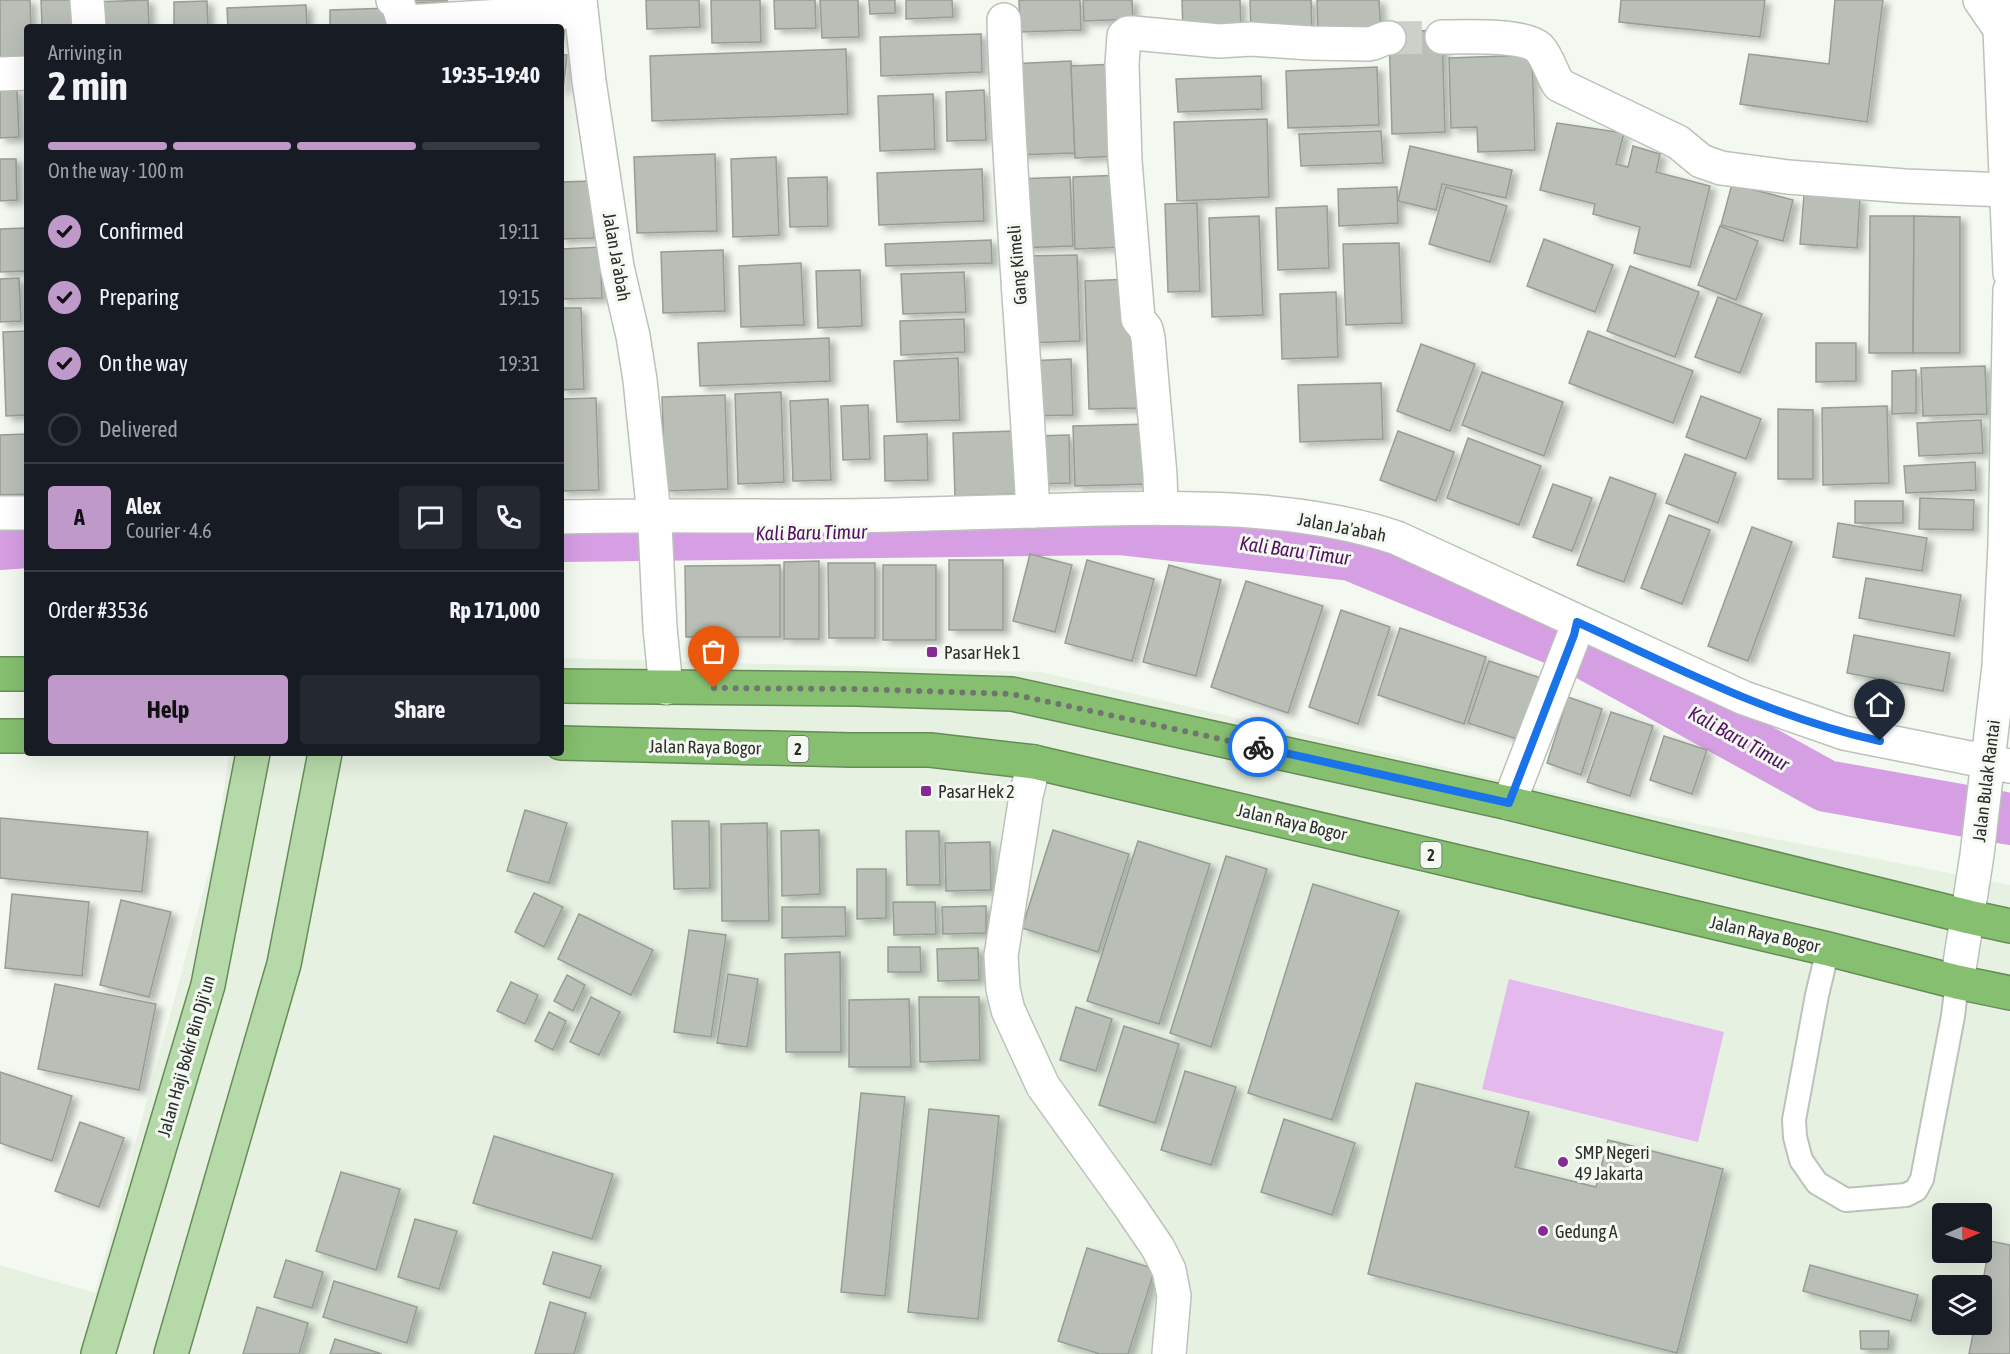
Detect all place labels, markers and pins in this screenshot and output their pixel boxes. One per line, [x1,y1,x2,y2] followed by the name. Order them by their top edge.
[688,626,739,688] pin
[944,642,1021,663] place label: Pasar Hek 1
[925,645,939,659] marker: Pasar Hek 1
[1854,679,1905,741] pin
[938,781,1015,802] place label: Pasar Hek 2
[919,784,933,798] marker: Pasar Hek 2
[1575,1142,1650,1184] place label: SMP Negeri 49 Jakarta
[1556,1155,1570,1169] marker: SMP Negeri 49 Jakarta
[1555,1221,1618,1242] place label: Gedung A
[1536,1224,1550,1238] marker: Gedung A

